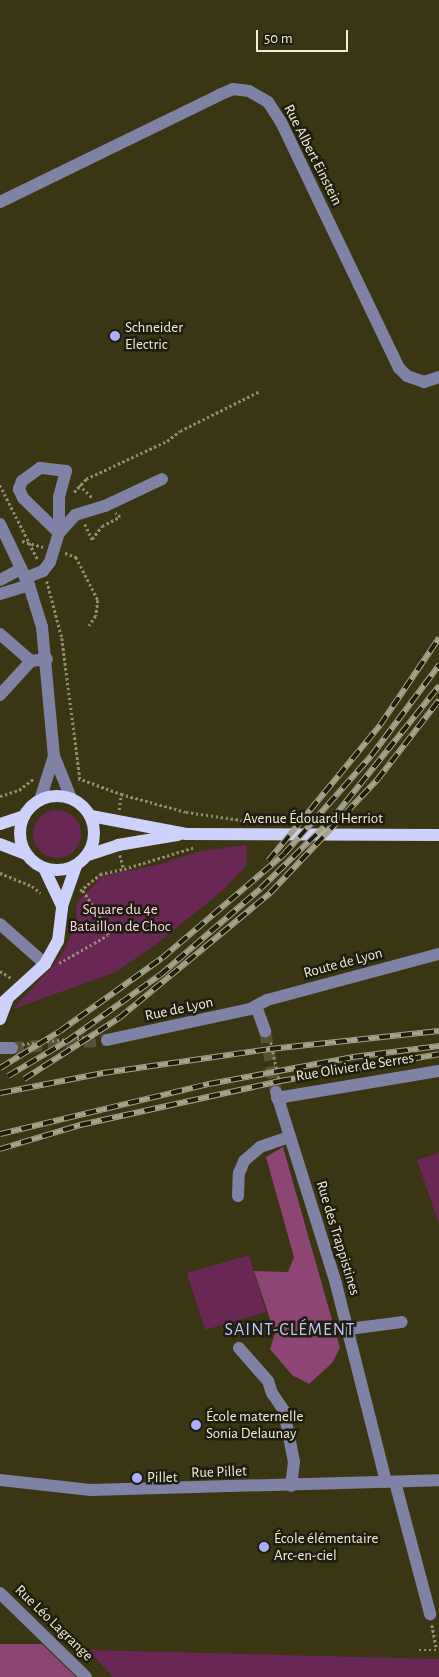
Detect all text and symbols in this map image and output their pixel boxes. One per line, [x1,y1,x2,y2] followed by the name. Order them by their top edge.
[259,20,352,52] scale bar
[264,31,293,46] text: 50 m
[280,101,346,209] street label: Rue Albert Einstein
[125,318,183,353] place label: Schneider Electric
[109,330,121,342] marker: Schneider Electric
[243,810,383,828] street label: Avenue Édouard Herriot
[69,900,171,935] park label: Square du 4e Bataillon de Choc
[302,944,384,982] street label: Route de Lyon
[143,993,215,1025] street label: Rue de Lyon
[295,1049,415,1085] street label: Rue Olivier de Serres
[312,1179,364,1297] street label: Rue des Trappistines
[223,1319,357,1341] district label: SAINT-CLÉMENT
[206,1407,303,1442] place label: École maternelle Sonia Delaunay
[190,1419,202,1431] marker: École maternelle Sonia Delaunay
[191,1462,247,1482] street label: Rue Pillet
[147,1469,178,1487] place label: Pillet
[131,1472,143,1484] marker: Pillet
[274,1529,378,1564] place label: École élémentaire Arc-en-ciel
[258,1541,270,1553] marker: École élémentaire Arc-en-ciel
[11,1581,97,1665] street label: Rue Léo Lagrange

